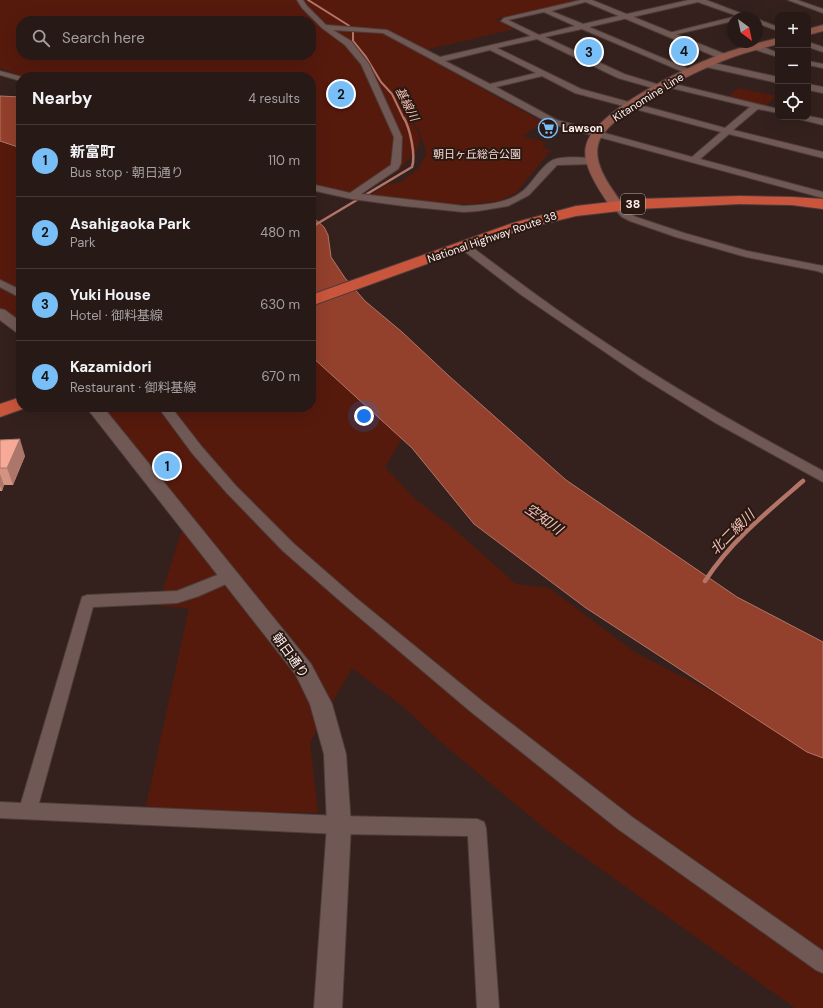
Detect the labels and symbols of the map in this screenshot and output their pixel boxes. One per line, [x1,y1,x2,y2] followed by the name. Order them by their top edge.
[727,12,763,48] north arrow
[671,36,697,66] pin: 4
[576,37,602,67] pin: 3
[610,70,686,124] street label: Kitanomine Line
[328,79,354,109] pin: 2
[392,84,423,125] water label: 基線川
[537,117,559,139] supermarket icon: Lawson
[562,121,603,135] place label: Lawson
[433,147,521,161] park label: 朝日ヶ丘総合公園
[621,194,645,214] road number: 38
[426,208,558,266] street label: National Highway Route 38
[354,406,374,426] your location
[154,451,180,481] pin: 1
[522,500,568,540] water label: 空知川
[706,504,760,558] water label: 北二線川
[268,629,313,681] street label: 朝日通り

